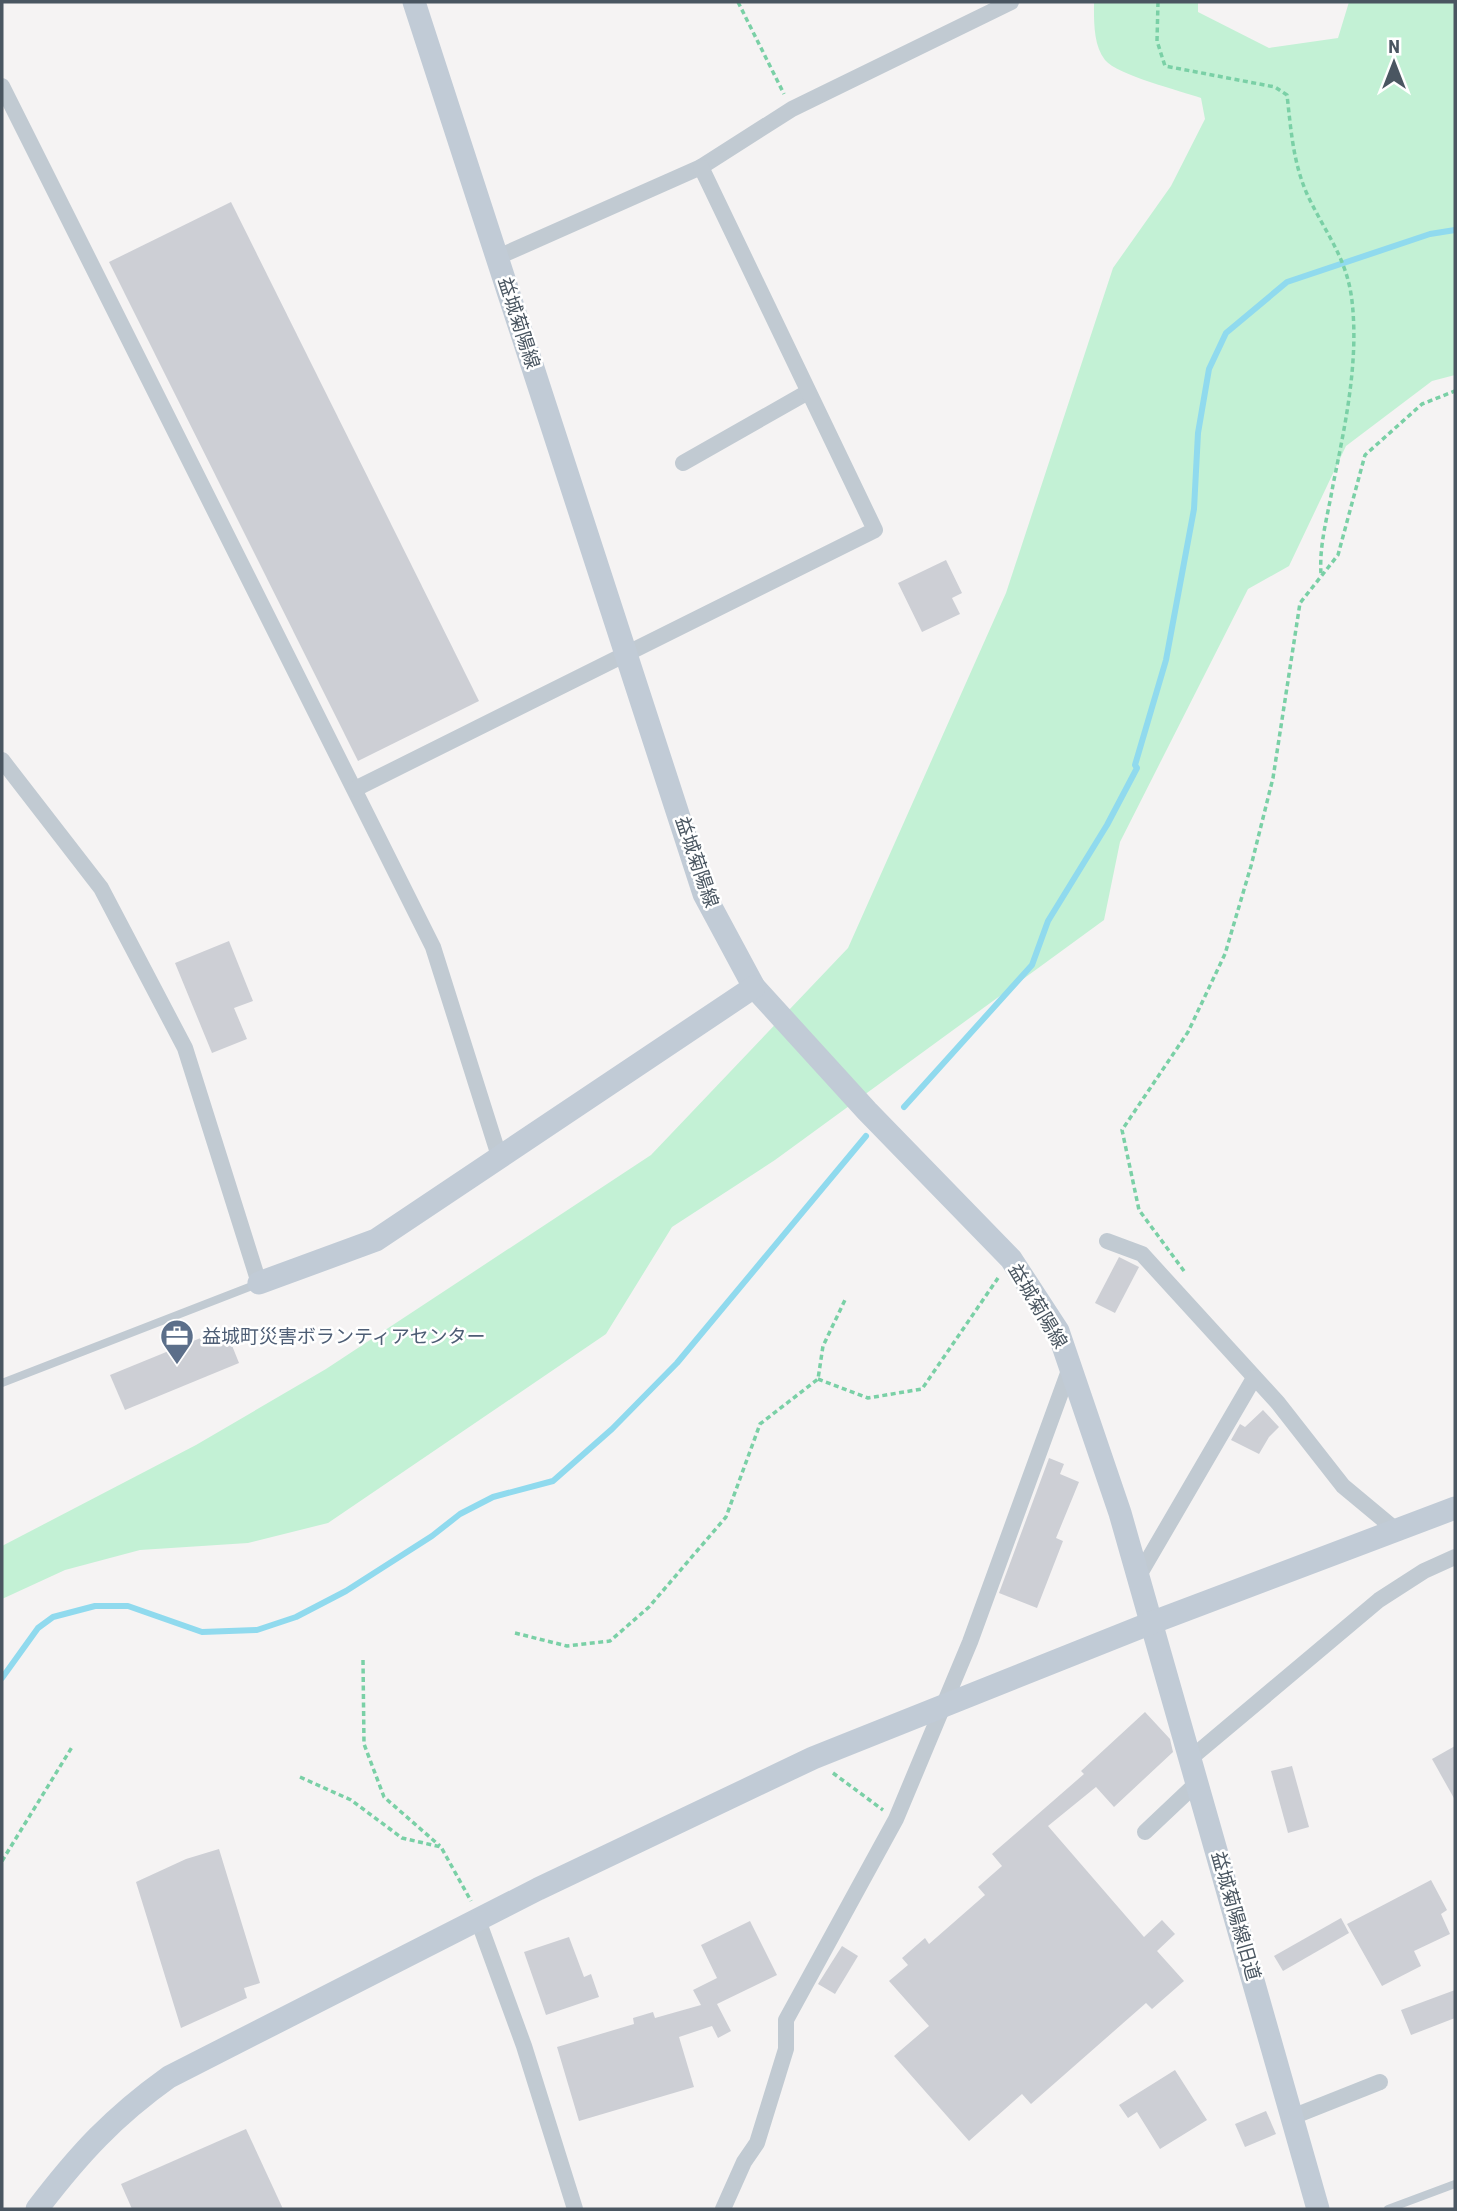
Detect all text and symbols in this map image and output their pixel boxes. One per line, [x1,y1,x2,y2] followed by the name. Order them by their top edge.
[1359,28,1429,98] north arrow
[1388,35,1400,58] text: N
[493,274,545,372] street label: 益城菊陽線
[671,813,723,911] street label: 益城菊陽線
[1004,1259,1072,1353] street label: 益城菊陽線
[158,1317,196,1366] office icon: 益城町災害ボランティアセンター
[202,1325,485,1348] place label: 益城町災害ボランティアセンター
[1207,1849,1265,1983] street label: 益城菊陽線旧道

